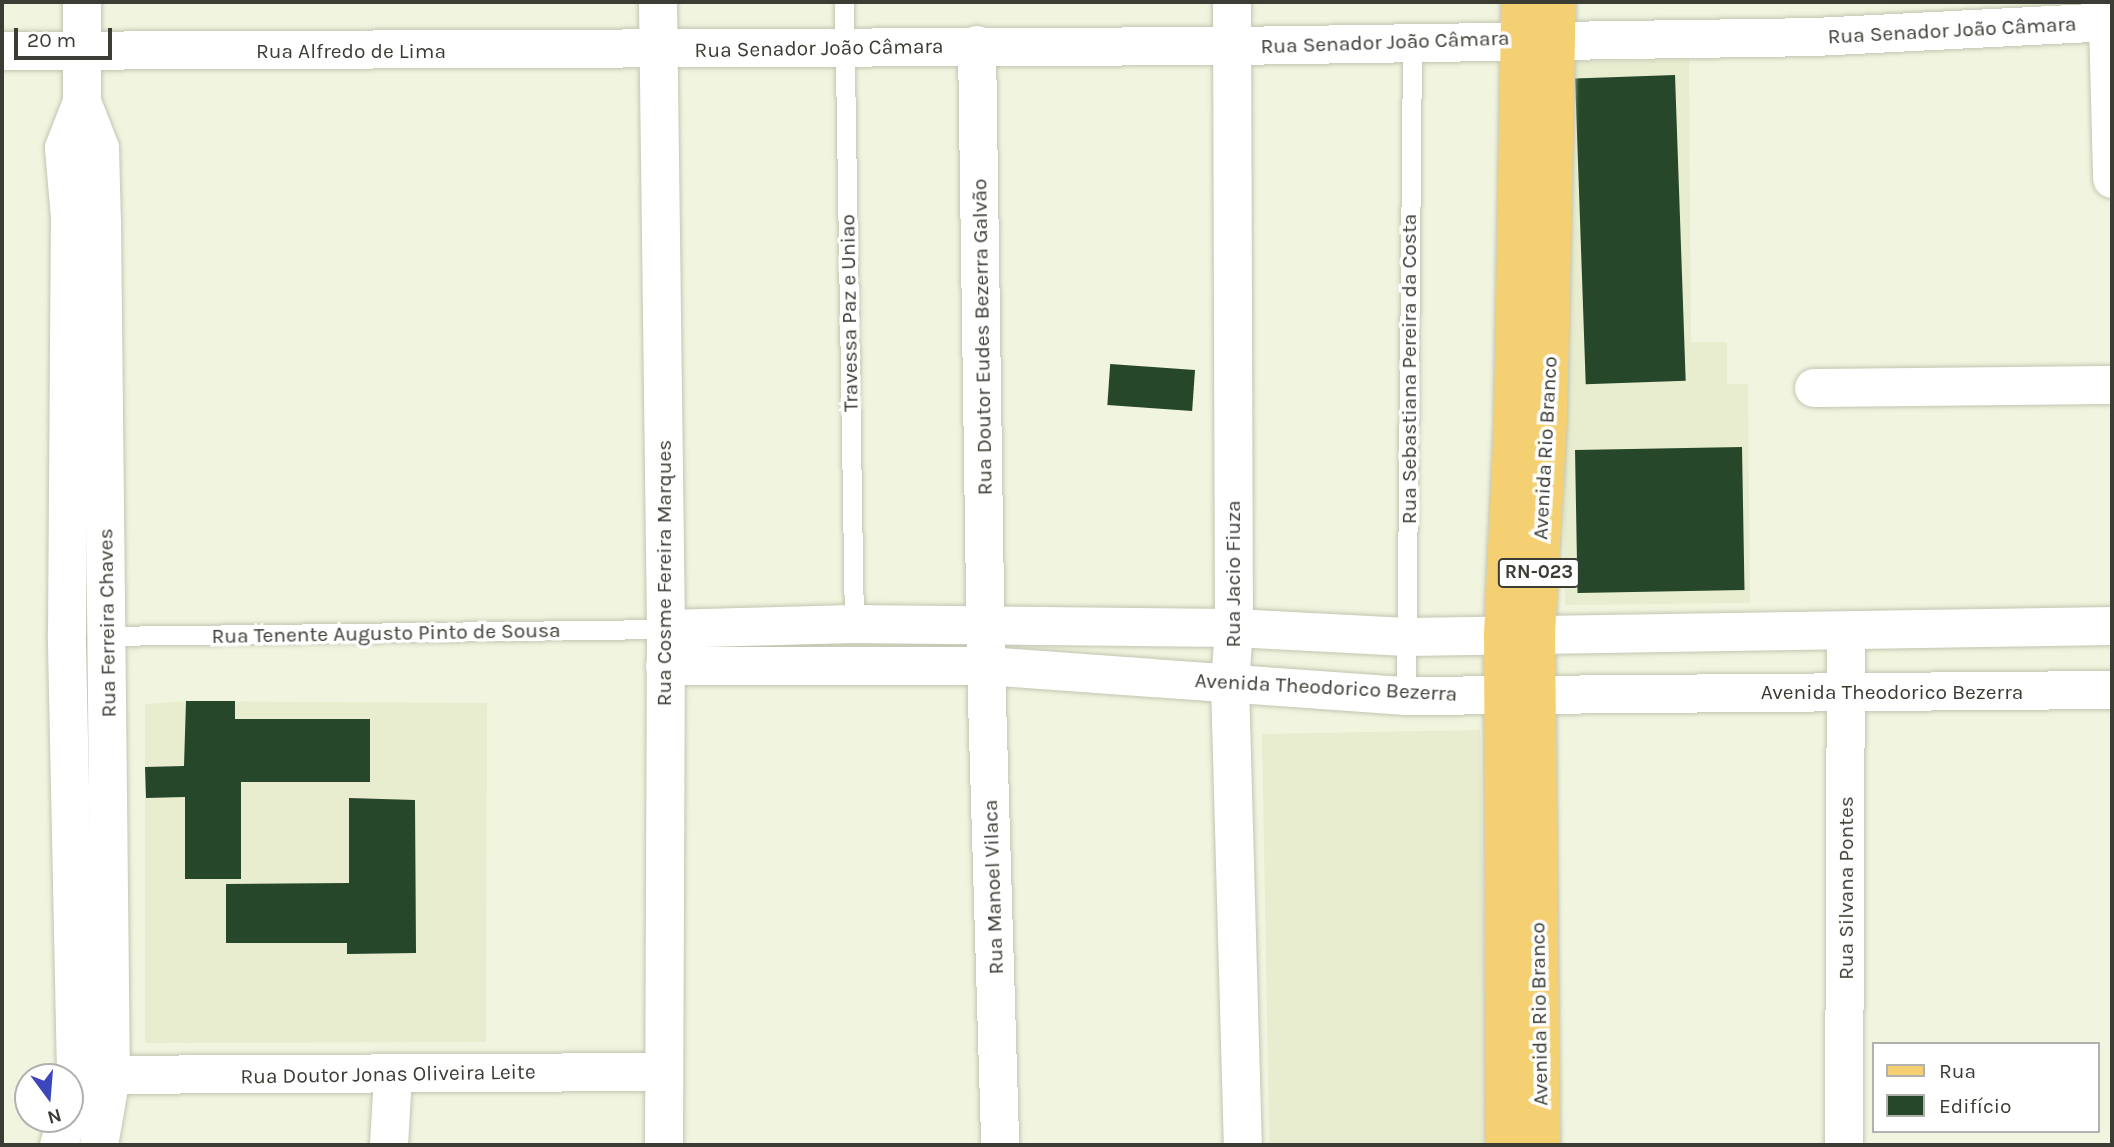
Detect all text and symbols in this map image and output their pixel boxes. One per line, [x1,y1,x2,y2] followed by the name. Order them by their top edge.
[1827,11,2077,49] street label: Rua Senador João Câmara
[18,14,116,58] scale bar
[1260,25,1510,59] street label: Rua Senador João Câmara
[27,28,76,52] text: 20 m
[694,33,944,63] street label: Rua Senador João Câmara
[256,38,446,64] street label: Rua Alfredo de Lima
[967,178,997,496] street label: Rua Doutor Eudes Bezerra Galvão
[835,214,863,412] street label: Travessa Paz e Uniao
[1396,214,1422,524] street label: Rua Sebastiana Pereira da Costa
[1528,356,1562,540] street label: Avenida Rio Branco
[651,440,677,706] street label: Rua Cosme Fereira Marques
[1220,500,1246,648] street label: Rua Jacio Fiuza
[93,528,121,718] street label: Rua Ferreira Chaves
[1497,558,1581,588] road number: RN-023
[211,617,561,649] street label: Rua Tenente Augusto Pinto de Sousa
[1194,668,1458,706] street label: Avenida Theodorico Bezerra
[1761,679,2023,705] street label: Avenida Theodorico Bezerra
[1833,796,1859,980] street label: Rua Silvana Pontes
[977,799,1009,975] street label: Rua Manoel Vilaca
[1525,922,1553,1106] street label: Avenida Rio Branco
[1872,1042,2100,1133] legend
[240,1059,536,1089] street label: Rua Doutor Jonas Oliveira Leite
[1939,1059,1976,1083] text: Rua
[14,1063,84,1133] north arrow
[1939,1094,2012,1118] text: Edifício
[45,1104,64,1129] text: N

